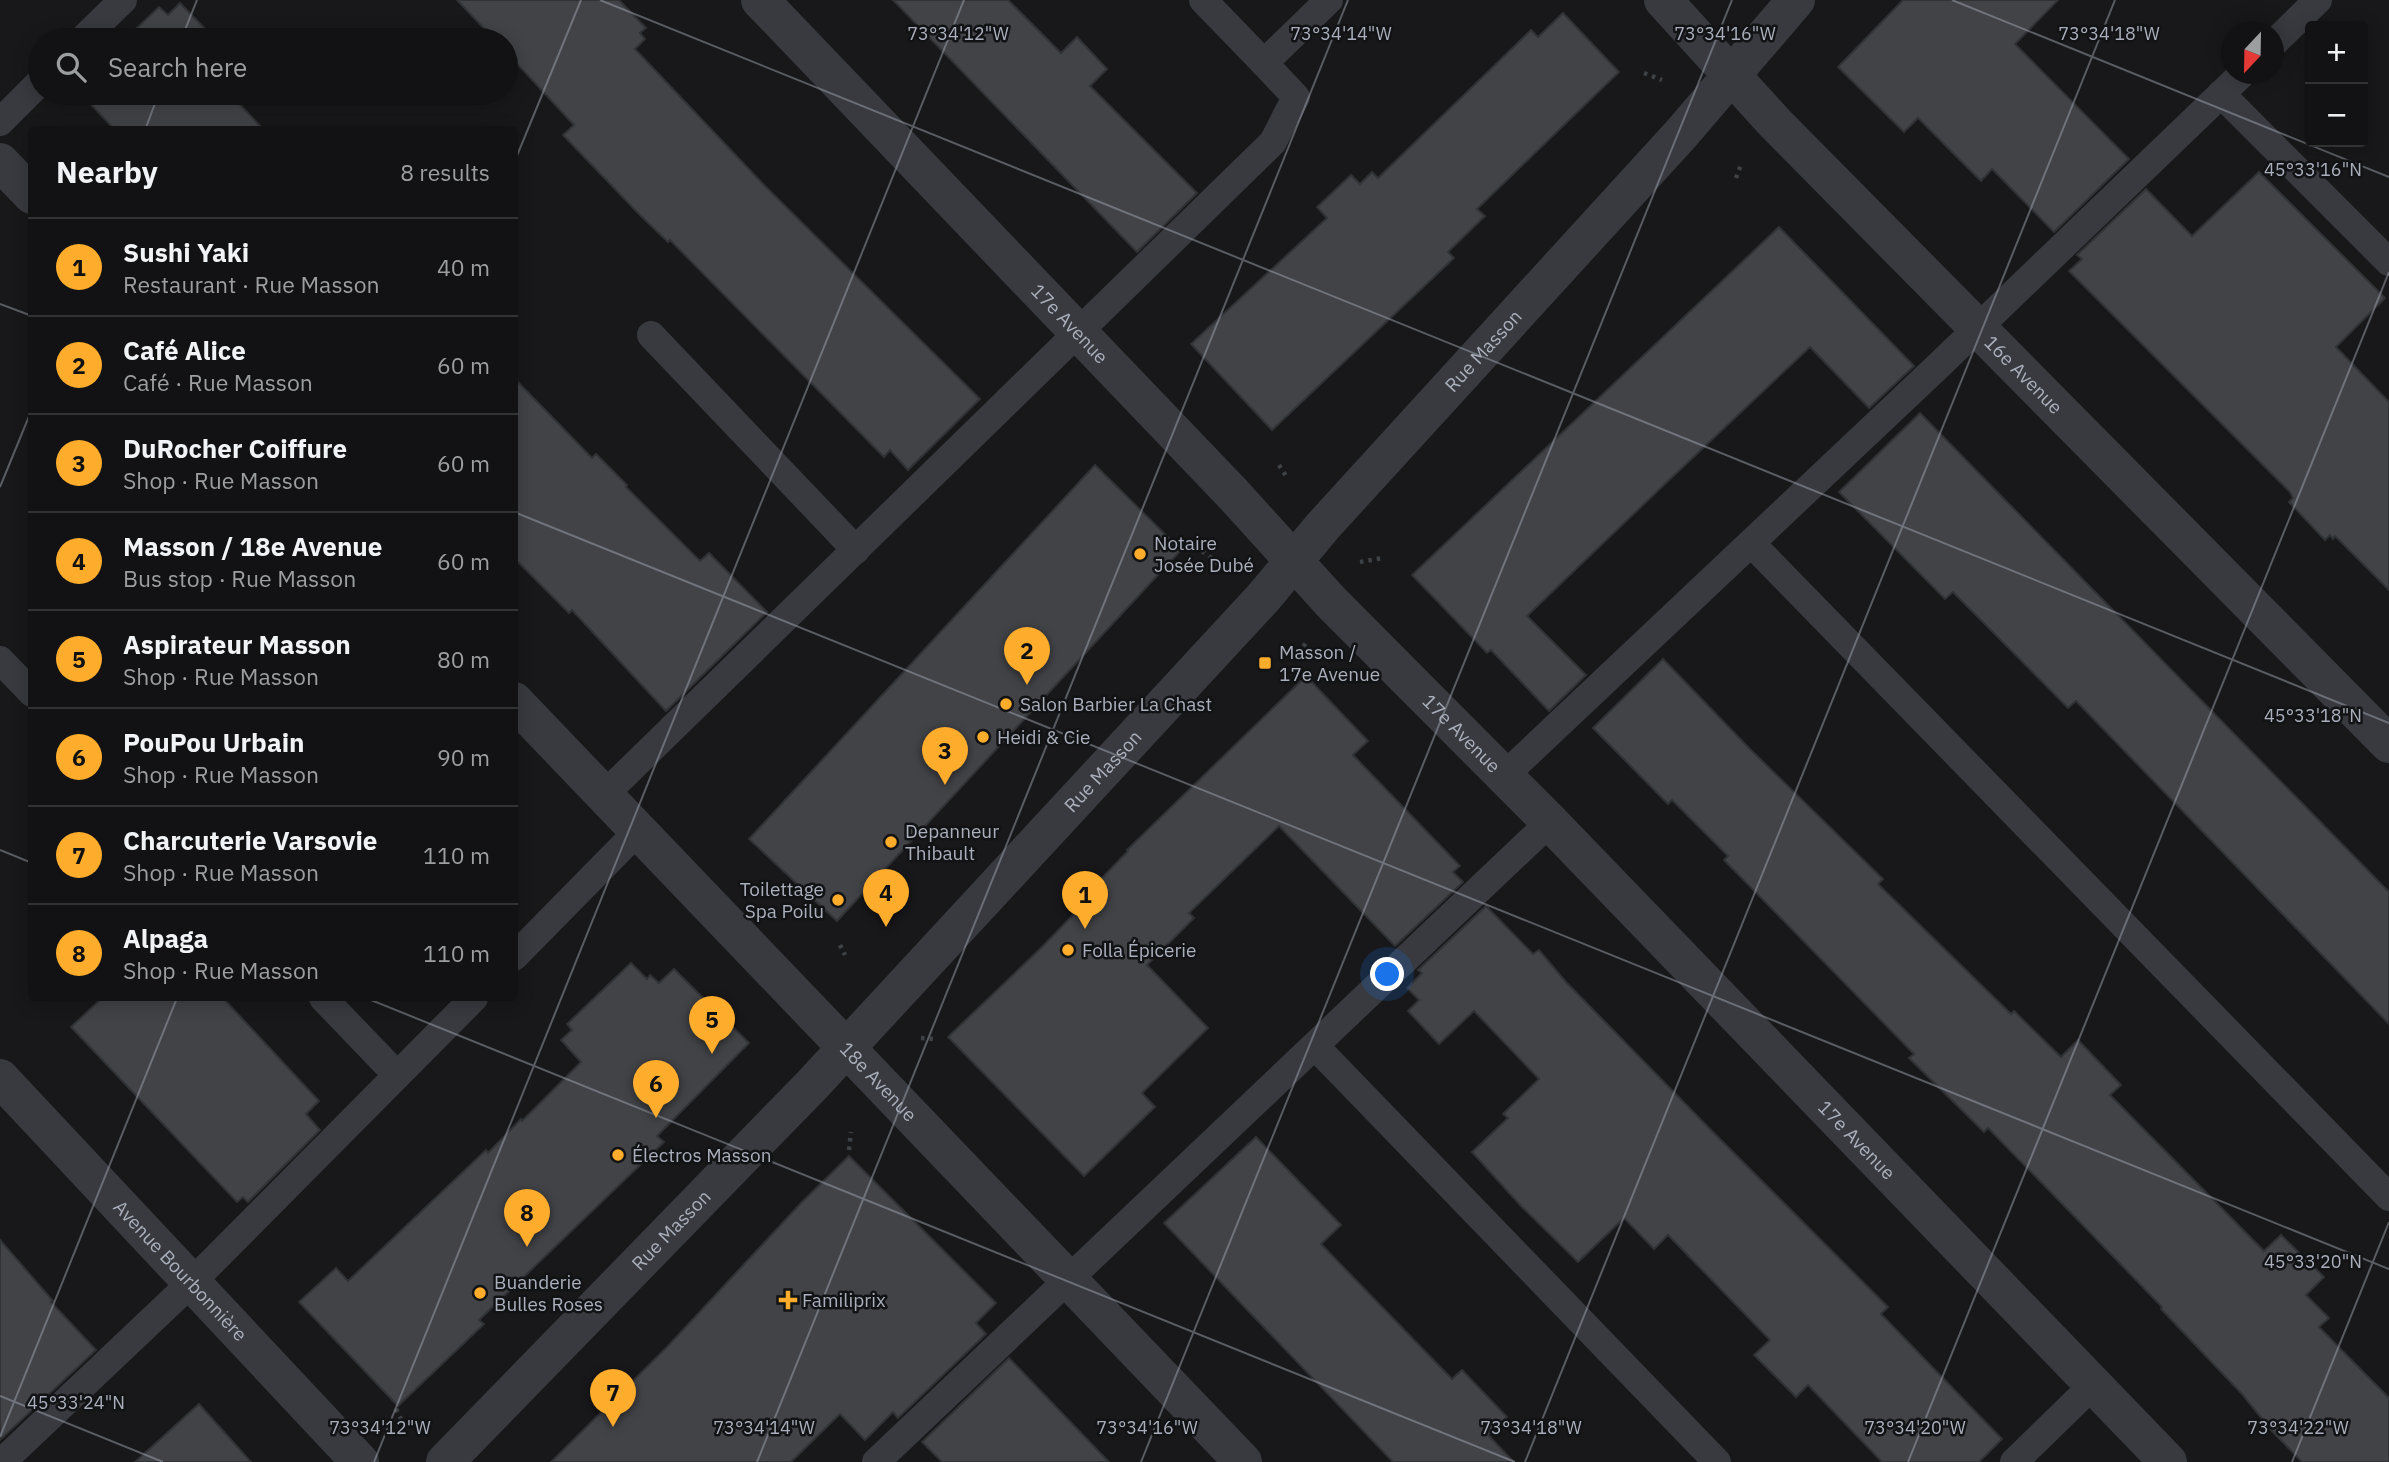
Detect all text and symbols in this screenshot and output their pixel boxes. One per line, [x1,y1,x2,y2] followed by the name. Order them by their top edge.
[2221,21,2284,84] north arrow
[2305,21,2368,147] map controls
[2305,21,2368,84] button: +
[907,22,1009,45] text: 73°34'12"W
[1290,22,1392,45] text: 73°34'14"W
[1674,22,1776,45] text: 73°34'16"W
[2058,22,2160,45] text: 73°34'18"W
[28,28,518,105] search box
[52,48,90,86] icon: search
[108,50,247,84] text: Search here
[2305,84,2368,147] button: −
[56,152,158,191] text: Nearby
[400,157,490,187] text: 8 results
[2264,158,2362,181] text: 45°33'16"N
[123,235,249,269] text: Sushi Yaki
[72,252,86,282] text: 1
[437,252,490,282] text: 40 m
[123,269,380,299] text: Restaurant · Rue Masson
[1026,279,1113,368] street label: 17e Avenue
[1439,304,1527,397] street label: Rue Masson
[1980,330,2068,419] street label: 16e Avenue
[123,333,246,367] text: Café Alice
[72,350,86,380] text: 2
[437,350,490,380] text: 60 m
[123,367,313,397] text: Café · Rue Masson
[123,431,347,465] text: DuRocher Coiffure
[72,448,86,478] text: 3
[437,448,490,478] text: 60 m
[123,465,319,495] text: Shop · Rue Masson
[123,529,382,563] text: Masson / 18e Avenue
[1154,531,1254,577] place label: Notaire Josée Dubé
[72,546,86,576] text: 4
[437,546,490,576] text: 60 m
[1132,546,1148,562] marker: Notaire Josée Dubé
[123,563,356,593] text: Bus stop · Rue Masson
[123,627,351,661] text: Aspirateur Masson
[1004,627,1050,685] pin: 2
[1279,640,1380,686] place label: Masson / 17e Avenue
[72,644,86,674] text: 5
[437,644,490,674] text: 80 m
[1257,655,1273,671] marker: Masson / 17e Avenue
[123,661,319,691] text: Shop · Rue Masson
[1417,689,1506,778] street label: 17e Avenue
[1020,692,1212,716] place label: Salon Barbier La Chast
[998,696,1014,712] marker: Salon Barbier La Chast
[2264,704,2362,727] text: 45°33'18"N
[123,725,305,759] text: PouPou Urbain
[997,725,1091,749] place label: Heidi & Cie
[1059,725,1147,817] street label: Rue Masson
[922,727,968,785] pin: 3
[975,729,991,745] marker: Heidi & Cie
[72,742,86,772] text: 6
[437,742,490,772] text: 90 m
[123,759,319,789] text: Shop · Rue Masson
[905,819,999,865] place label: Depanneur Thibault
[123,823,377,857] text: Charcuterie Varsovie
[883,834,899,850] marker: Depanneur Thibault
[72,840,86,870] text: 7
[423,840,490,870] text: 110 m
[123,857,319,887] text: Shop · Rue Masson
[863,869,909,927] pin: 4
[1062,871,1108,929] pin: 1
[740,877,824,923] place label: Toilettage Spa Poilu
[830,892,846,908] marker: Toilettage Spa Poilu
[123,921,208,955] text: Alpaga
[72,938,86,968] text: 8
[423,938,490,968] text: 110 m
[1082,938,1197,962] place label: Folla Épicerie
[1060,942,1076,958] marker: Folla Épicerie
[123,955,319,985] text: Shop · Rue Masson
[1370,957,1404,991] your location
[689,996,735,1054] pin: 5
[835,1037,922,1126] street label: 18e Avenue
[633,1060,679,1118] pin: 6
[1813,1095,1901,1185] street label: 17e Avenue
[632,1143,772,1167] place label: Électros Masson
[610,1147,626,1163] marker: Électros Masson
[626,1184,716,1275] street label: Rue Masson
[504,1189,550,1247] pin: 8
[109,1195,252,1346] street label: Avenue Bourbonnière
[2264,1250,2362,1273] text: 45°33'20"N
[494,1270,603,1316] place label: Buanderie Bulles Roses
[472,1285,488,1301] marker: Buanderie Bulles Roses
[802,1288,886,1312] place label: Familiprix
[780,1292,796,1308] marker: Familiprix
[590,1369,636,1427] pin: 7
[27,1391,125,1414] text: 45°33'24"N
[329,1416,431,1439] text: 73°34'12"W
[713,1416,815,1439] text: 73°34'14"W
[1096,1416,1198,1439] text: 73°34'16"W
[1480,1416,1582,1439] text: 73°34'18"W
[1864,1416,1966,1439] text: 73°34'20"W
[2247,1416,2349,1439] text: 73°34'22"W

